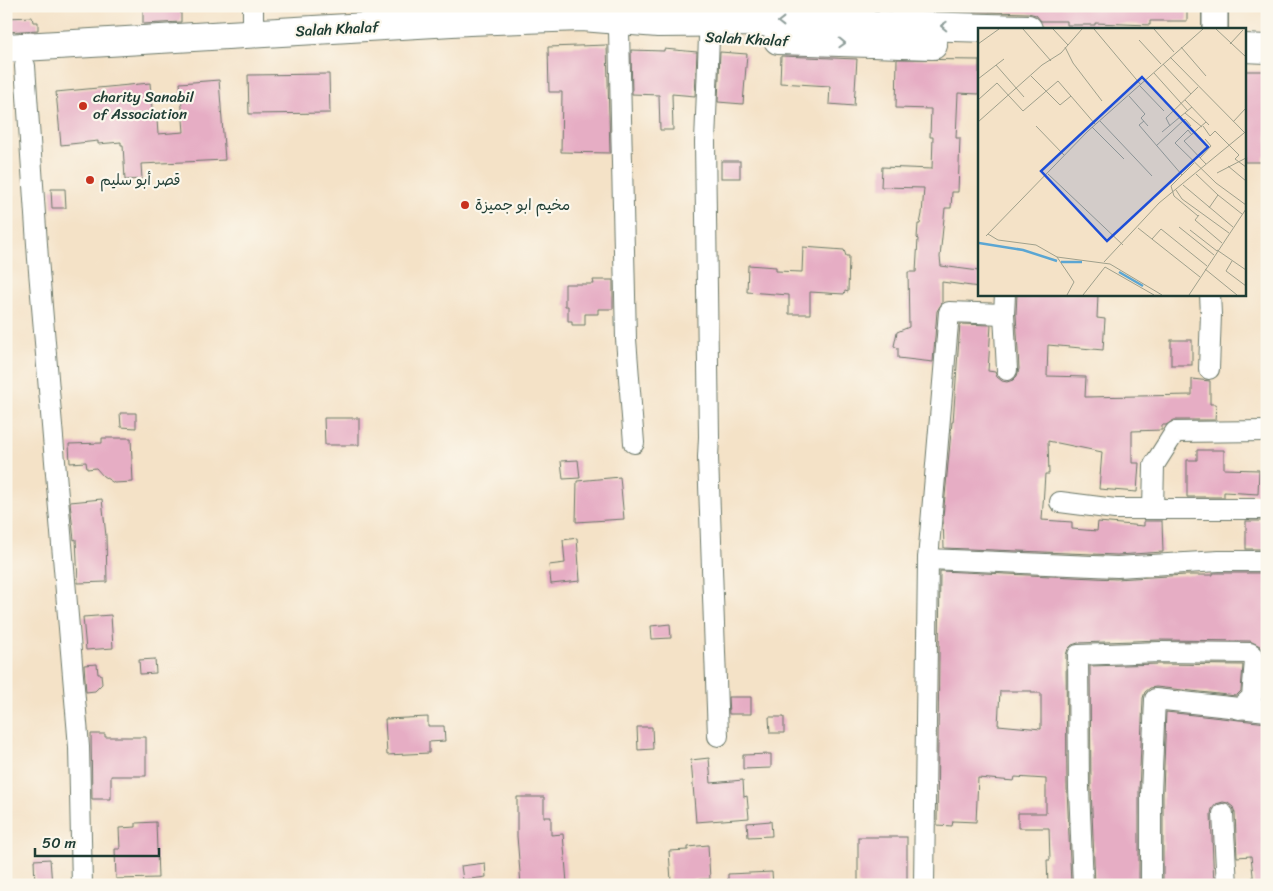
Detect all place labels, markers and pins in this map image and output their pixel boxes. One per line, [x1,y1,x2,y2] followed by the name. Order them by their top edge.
[93,84,194,127] place label: charity Sanabil of Association
[77,100,89,112] marker: charity Sanabil of Association
[100,167,181,193] place label: قصر أبو سليم
[84,174,96,186] marker: قصر أبو سليم
[475,192,570,218] place label: مخيم ابو جميزة
[459,199,471,211] marker: مخيم ابو جميزة

